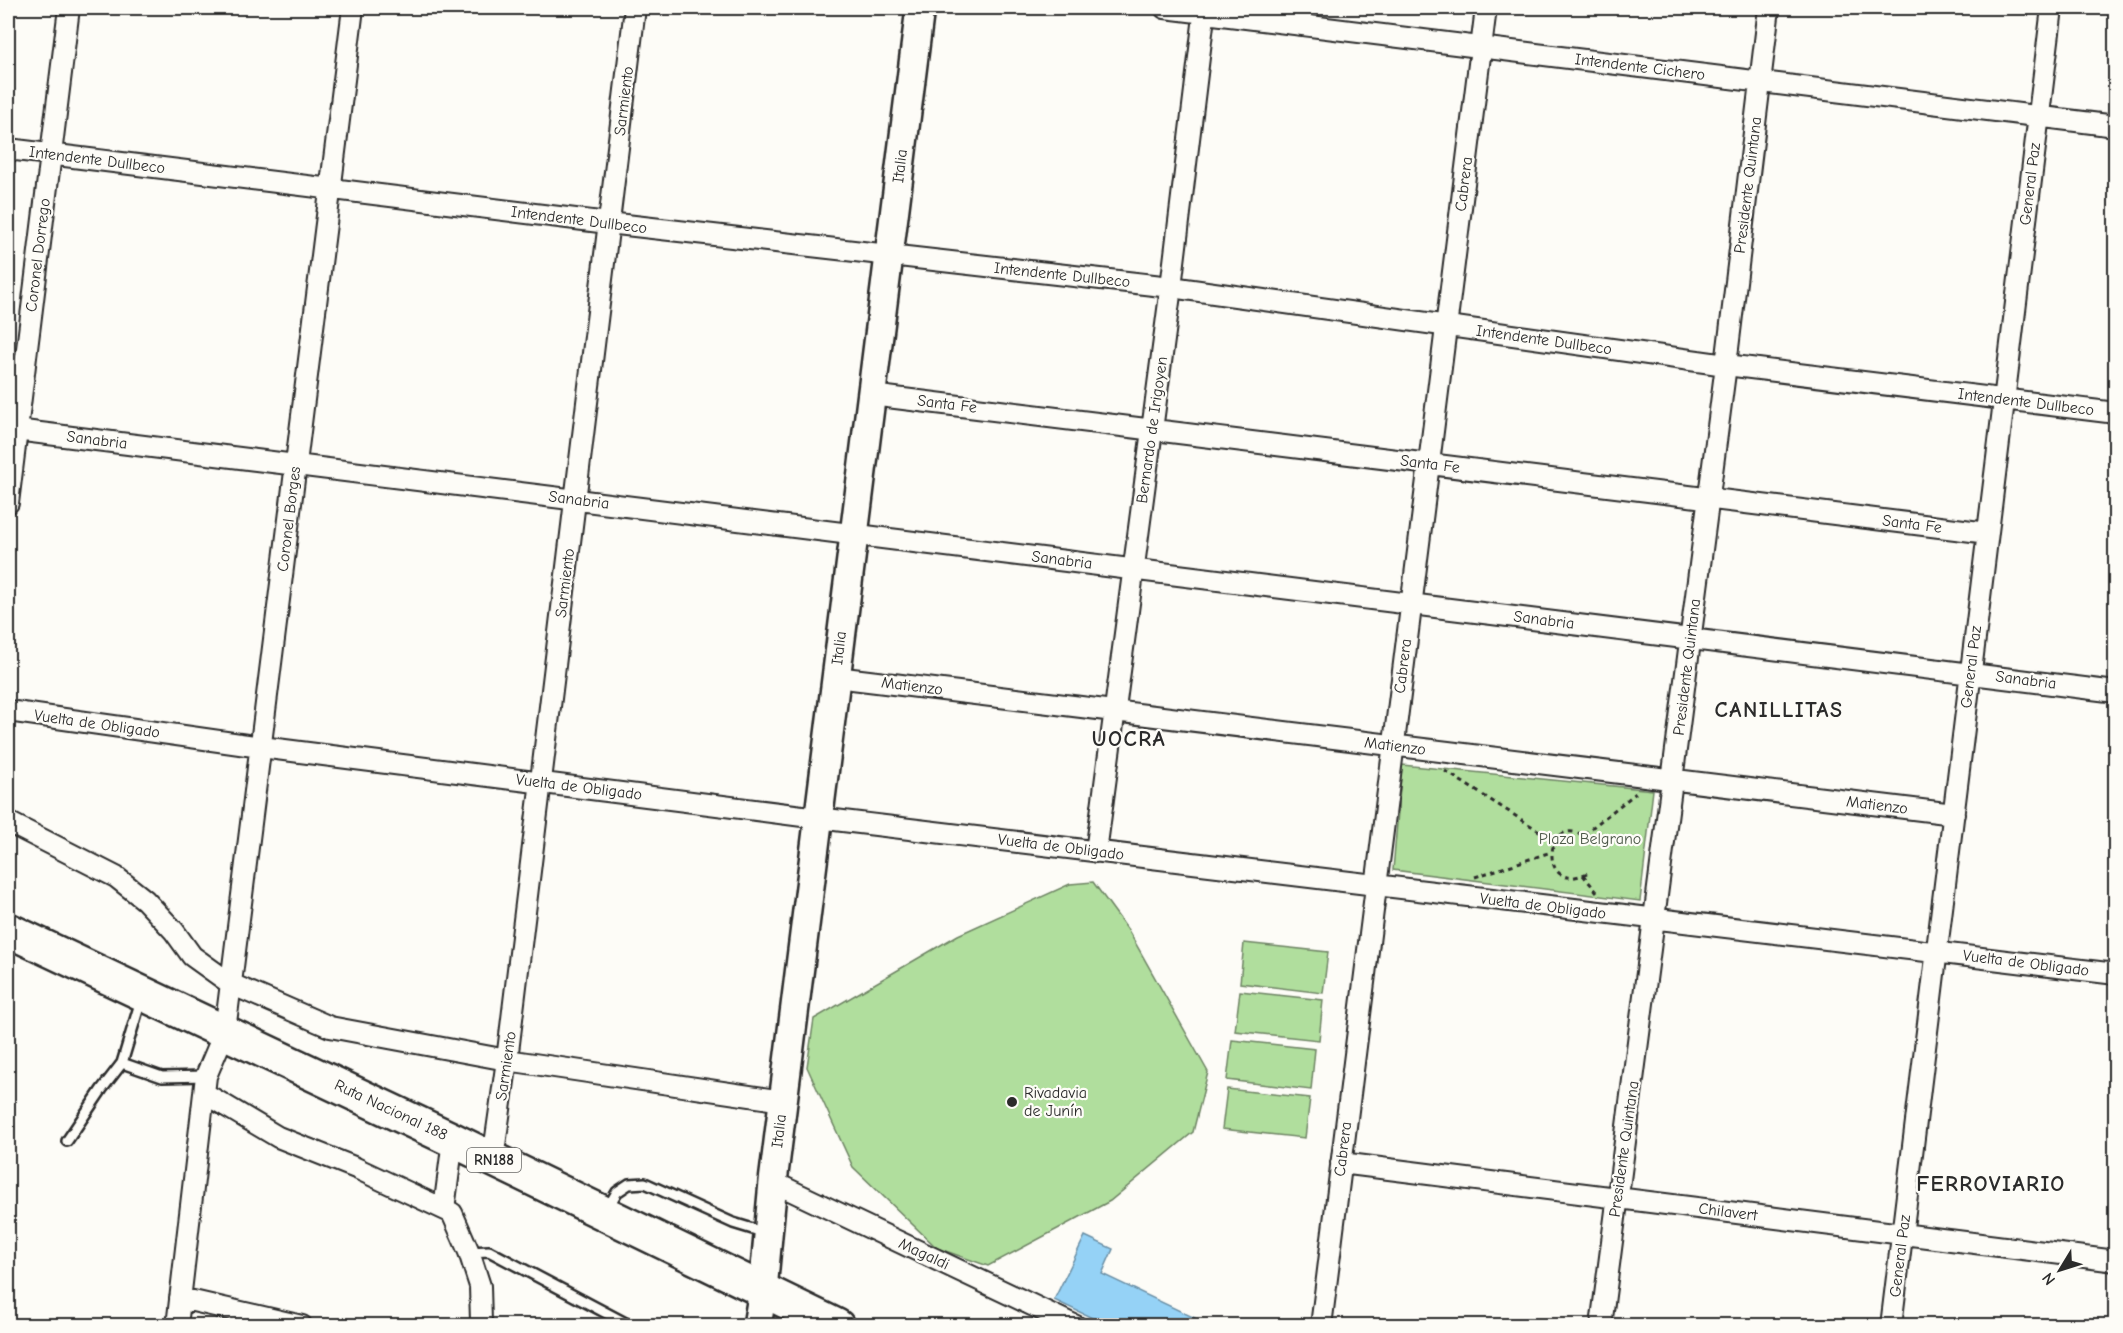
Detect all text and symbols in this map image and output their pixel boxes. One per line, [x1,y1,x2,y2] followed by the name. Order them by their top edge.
[1574,50,1706,84] street label: Intendente Cichero
[611,65,637,137] street label: Sarmiento
[1731,116,1765,254] street label: Presidente Quintana
[2016,142,2044,226] street label: General Paz
[28,143,166,177] street label: Intendente Dullbeco
[889,148,911,184] street label: Italia
[1452,156,1476,212] street label: Cabrera
[22,197,54,313] street label: Coronel Dorrego
[510,203,648,237] street label: Intendente Dullbeco
[993,259,1131,291] street label: Intendente Dullbeco
[1475,322,1613,358] street label: Intendente Dullbeco
[1133,355,1171,505] street label: Bernardo de Irigoyen
[1957,385,2095,419] street label: Intendente Dullbeco
[916,391,978,417] street label: Santa Fe
[66,427,128,453] street label: Sanabria
[1399,451,1461,477] street label: Santa Fe
[274,465,304,573] street label: Coronel Borges
[548,487,610,513] street label: Sanabria
[1881,511,1943,537] street label: Santa Fe
[552,547,578,619] street label: Sarmiento
[1031,547,1093,573] street label: Sanabria
[1670,598,1704,736] street label: Presidente Quintana
[1513,607,1575,633] street label: Sanabria
[1957,625,1985,709] street label: General Paz
[828,630,850,666] street label: Italia
[1391,638,1415,694] street label: Cabrera
[1995,667,2057,693] street label: Sanabria
[880,673,944,699] street label: Matienzo
[1715,697,1843,723] district label: CANILLITAS
[33,706,161,742] street label: Vuelta de Obligado
[1092,726,1166,752] district label: UOCRA
[1363,733,1427,759] street label: Matienzo
[515,770,643,804] street label: Vuelta de Obligado
[1845,792,1909,818] street label: Matienzo
[997,830,1125,864] street label: Vuelta de Obligado
[1539,830,1641,848] park label: Plaza Belgrano
[1479,889,1607,923] street label: Vuelta de Obligado
[1962,946,2090,980] street label: Vuelta de Obligado
[492,1030,520,1102] street label: Sarmiento
[332,1076,450,1144] street label: Ruta Nacional 188
[1606,1080,1642,1218] street label: Presidente Quintana
[1024,1084,1087,1120] place label: Rivadavia de Junín
[1005,1095,1019,1109] marker: Rivadavia de Junín
[768,1113,790,1149] street label: Italia
[1331,1121,1355,1177] street label: Cabrera
[467,1148,521,1172] road number: RN188
[1916,1171,2066,1197] district label: FERROVIARIO
[1698,1199,1759,1225] street label: Chilavert
[1886,1214,1914,1298] street label: General Paz
[896,1234,952,1274] street label: Magaldi
[2030,1240,2090,1300] north arrow
[2039,1269,2059,1288] text: N

